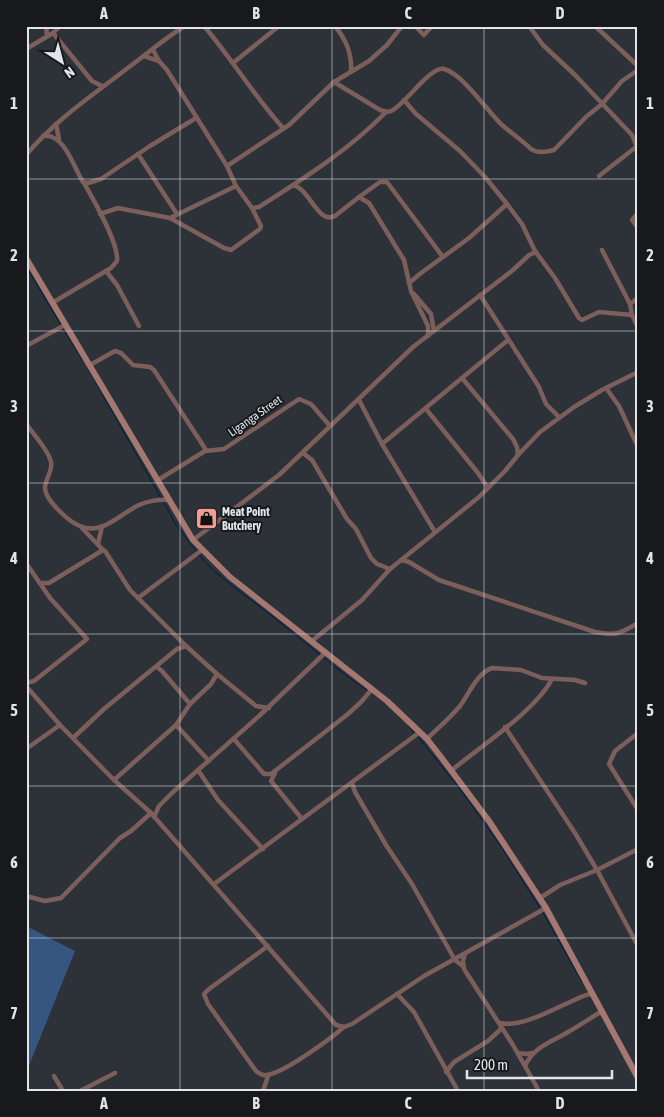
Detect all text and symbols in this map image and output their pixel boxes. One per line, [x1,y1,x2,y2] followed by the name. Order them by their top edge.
[99,4,108,22] text: A
[252,4,260,22] text: B
[404,4,412,22] text: C
[556,4,565,22] text: D
[38,38,88,88] north arrow
[62,64,78,81] text: N
[10,94,18,112] text: 1
[646,94,654,112] text: 1
[10,246,18,264] text: 2
[646,246,654,264] text: 2
[226,392,285,440] street label: Liganga Street
[10,397,18,415] text: 3
[646,397,654,415] text: 3
[222,505,270,533] place label: Meat Point Butchery
[194,507,218,531] shop icon: Meat Point Butchery
[9,549,18,567] text: 4
[645,549,654,567] text: 4
[10,701,18,719] text: 5
[646,701,654,719] text: 5
[10,853,18,871] text: 6
[646,853,654,871] text: 6
[10,1004,18,1022] text: 7
[646,1004,654,1022] text: 7
[467,1047,612,1079] scale bar
[474,1056,508,1073] text: 200 m
[99,1094,108,1112] text: A
[252,1094,260,1112] text: B
[404,1094,412,1112] text: C
[556,1094,565,1112] text: D

